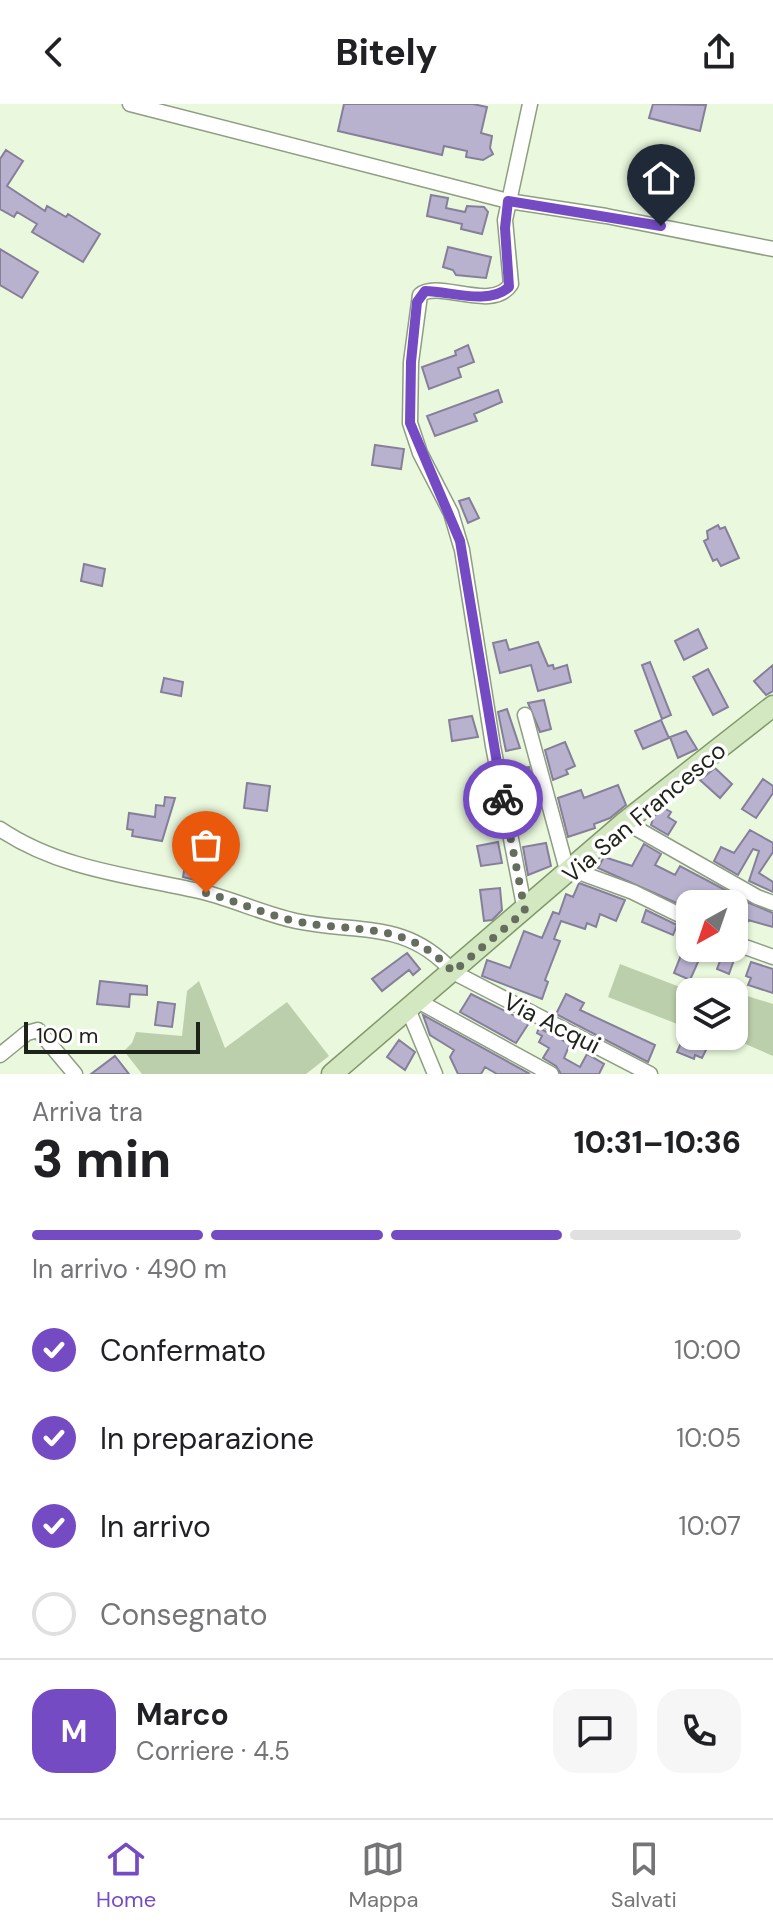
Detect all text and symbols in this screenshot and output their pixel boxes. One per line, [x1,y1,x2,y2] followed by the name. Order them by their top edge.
[336,29,437,76] text: Bitely
[32,30,76,74] icon: back
[697,30,741,74] icon: share
[627,144,695,226] pin
[639,156,683,200] icon: home
[556,734,732,890] street label: Via San Francesco
[463,759,543,839] courier
[481,777,525,821] icon: bike
[172,811,240,893] pin
[184,823,228,867] icon: bag
[676,890,748,962] north arrow
[676,890,748,1050] map controls
[676,978,748,1050] button: layers
[498,985,606,1061] street label: Via Acqui
[24,1018,200,1054] scale bar
[36,1021,98,1050] text: 100 m
[32,1095,143,1129] text: Arriva tra
[574,1123,741,1162] text: 10:31–10:36
[32,1125,171,1193] text: 3 min
[32,1252,227,1286] text: In arrivo · 490 m
[32,1328,76,1372] icon: check
[100,1331,266,1370] text: Confermato
[674,1333,741,1367] text: 10:00
[32,1416,76,1460] icon: check
[100,1419,314,1458] text: In preparazione
[676,1421,741,1455] text: 10:05
[32,1504,76,1548] icon: check
[100,1507,211,1546] text: In arrivo
[679,1509,741,1543] text: 10:07
[100,1595,268,1634] text: Consegnato
[553,1689,637,1773] button: chat
[657,1689,741,1773] button: phone
[136,1695,229,1734] text: Marco
[61,1712,87,1751] text: M
[136,1734,290,1768] text: Corriere · 4.5
[96,1837,156,1914] tab: Home
[348,1837,418,1914] tab: Mappa
[611,1837,677,1914] tab: Salvati

